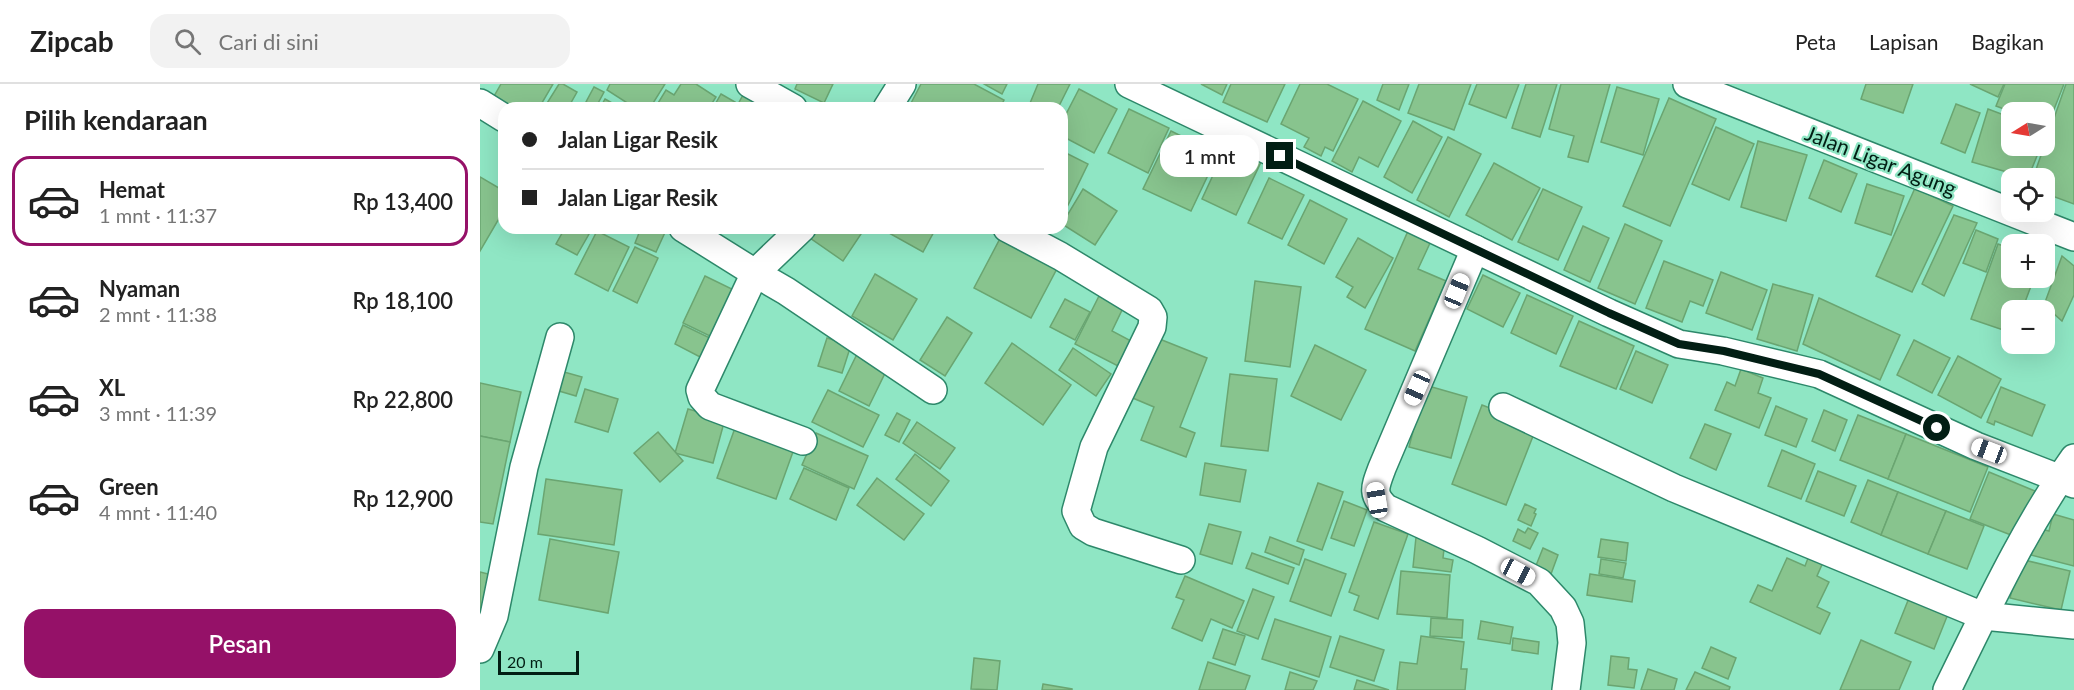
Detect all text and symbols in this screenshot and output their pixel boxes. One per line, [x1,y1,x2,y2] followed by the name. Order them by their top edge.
[150,14,570,68] search box
[30,24,114,58] text: Zipcab
[171,25,204,58] icon: search
[219,28,319,55] text: Cari di sini
[1795,29,1836,54] text: Peta
[1869,29,1938,54] text: Lapisan
[1971,29,2044,54] text: Bagikan
[2001,102,2055,156] north arrow
[2001,102,2055,354] map controls
[24,103,208,136] text: Pilih kendaraan
[1802,120,1960,200] street label: Jalan Ligar Agung
[558,126,718,153] text: Jalan Ligar Resik
[1160,135,1259,177] callout: 1 mnt
[1266,142,1293,169] route end
[1184,144,1235,168] text: 1 mnt
[2001,168,2055,222] button: locate
[27,174,81,228] icon: car
[99,176,165,203] text: Hemat
[558,184,718,211] text: Jalan Ligar Resik
[352,188,453,215] text: Rp 13,400
[99,203,217,227] text: 1 mnt · 11:37
[2001,234,2055,288] button: +
[1442,271,1472,311] car
[27,273,81,327] icon: car
[99,275,180,302] text: Nyaman
[352,287,453,314] text: Rp 18,100
[2001,300,2055,354] button: −
[99,302,217,326] text: 2 mnt · 11:38
[1401,368,1433,408] car
[27,372,81,426] icon: car
[99,374,125,401] text: XL
[352,386,453,413] text: Rp 22,800
[99,401,217,425] text: 3 mnt · 11:39
[1923,414,1950,441] route start
[1969,436,2009,466] car
[27,471,81,525] icon: car
[99,473,159,500] text: Green
[1365,481,1389,519] car
[352,485,453,512] text: Rp 12,900
[99,500,217,524] text: 4 mnt · 11:40
[1498,556,1538,588] car
[24,609,456,678] button: Pesan
[498,648,579,676] scale bar
[507,652,543,671] text: 20 m

